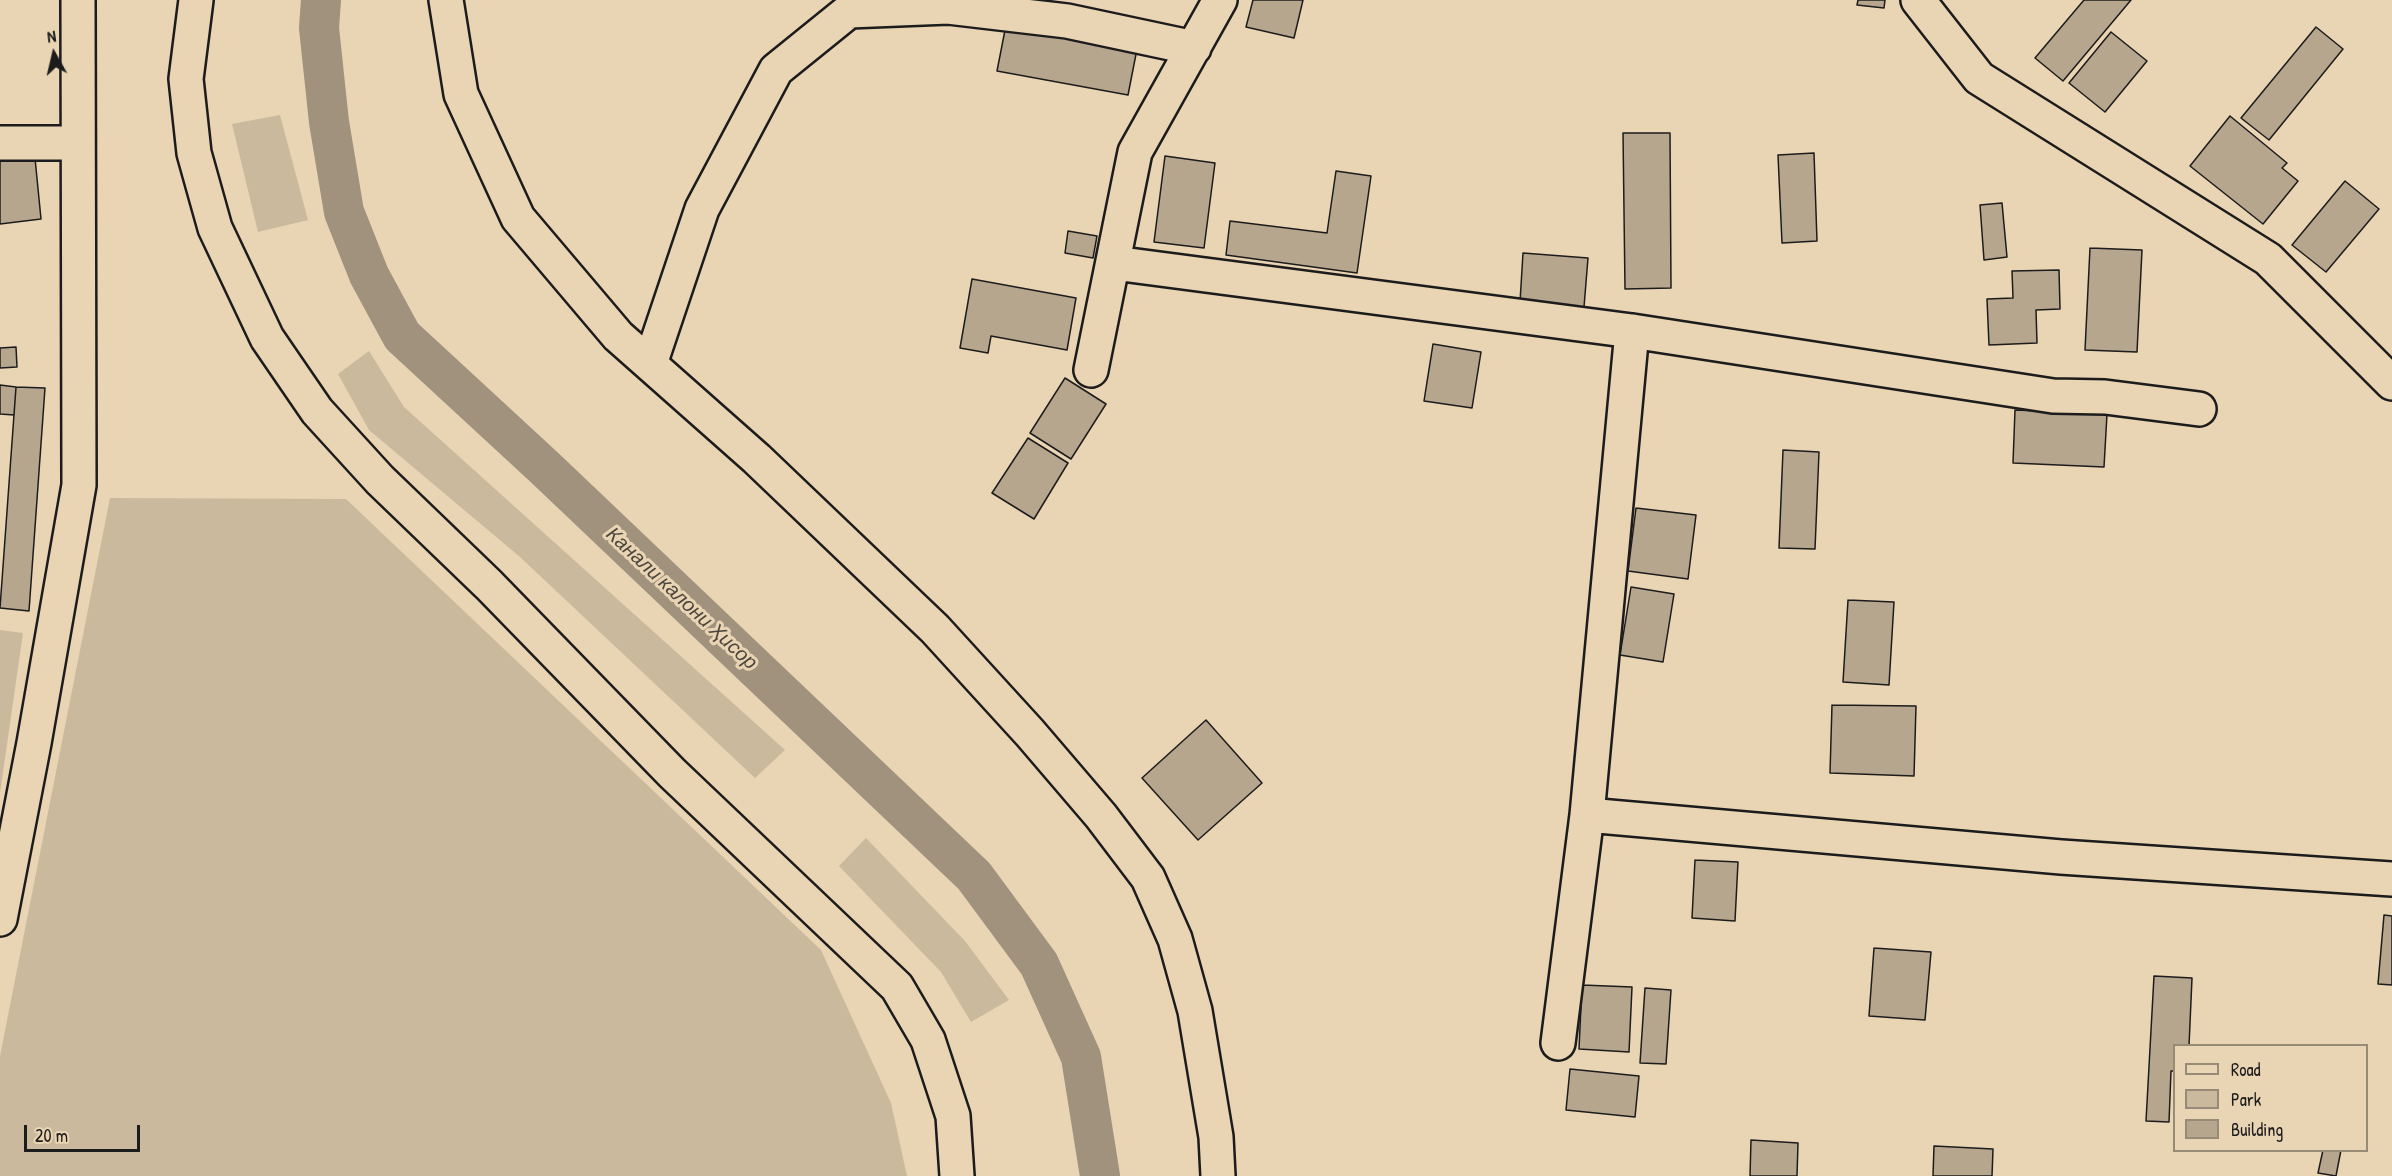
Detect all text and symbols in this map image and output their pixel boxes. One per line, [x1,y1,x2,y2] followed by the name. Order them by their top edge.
[24,24,84,84] north arrow
[46,25,57,48] text: N
[600,523,762,675] water label: Канали калони Ҳисор
[2173,1044,2368,1152] legend
[2231,1057,2261,1082] text: Road
[2231,1087,2261,1112] text: Park
[27,1113,142,1151] scale bar
[2231,1117,2283,1142] text: Building
[35,1123,68,1148] text: 20 m

